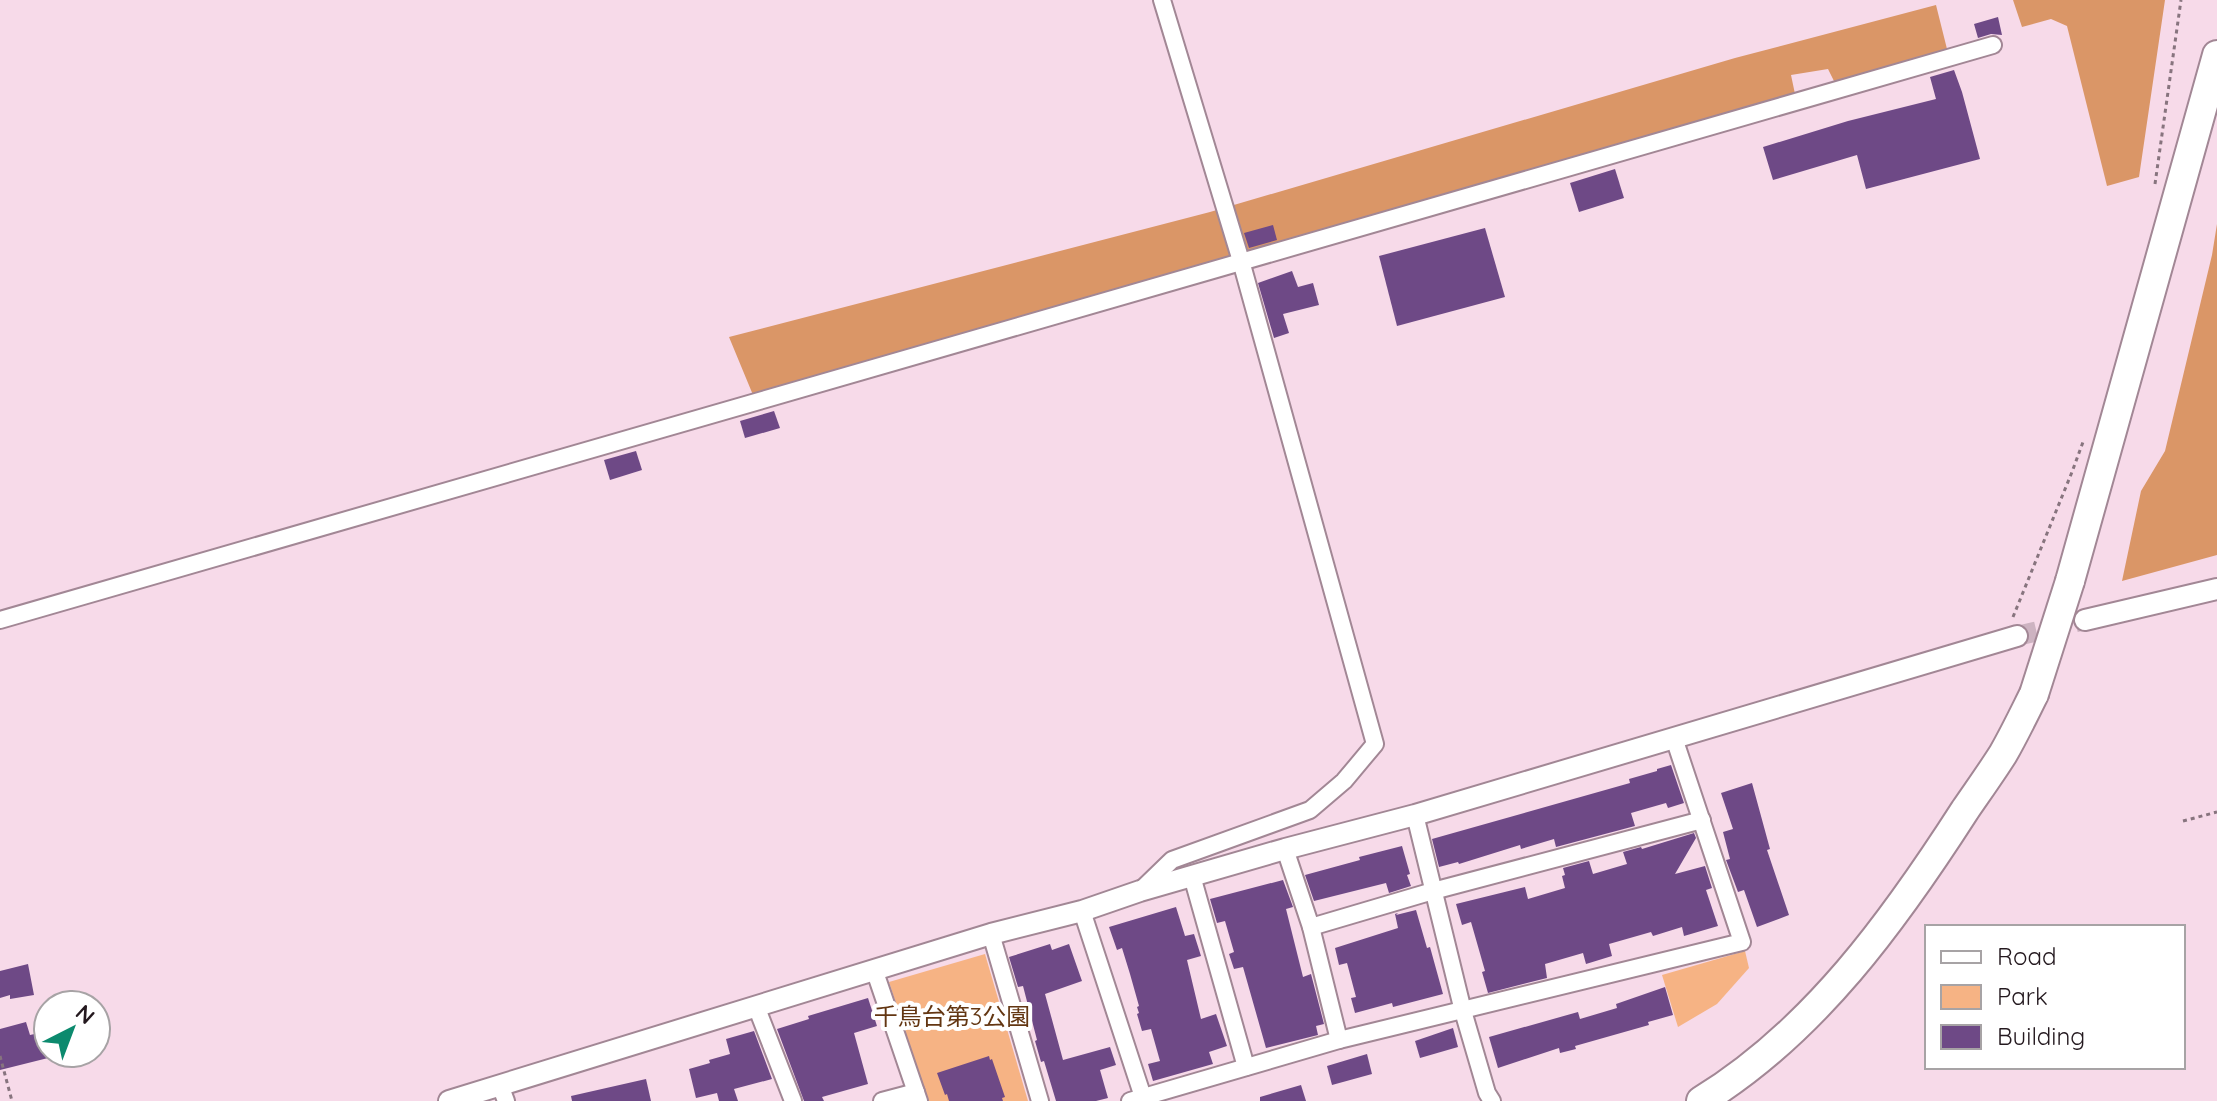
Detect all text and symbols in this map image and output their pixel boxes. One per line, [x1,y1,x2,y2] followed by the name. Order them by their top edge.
[1925,925,2185,1069] legend
[1997,941,2057,971] text: Road
[1997,981,2048,1011] text: Park
[32,989,112,1069] north arrow
[70,998,101,1030] text: N
[874,1001,1030,1031] park label: 千鳥台第3公園
[1997,1021,2085,1051] text: Building

